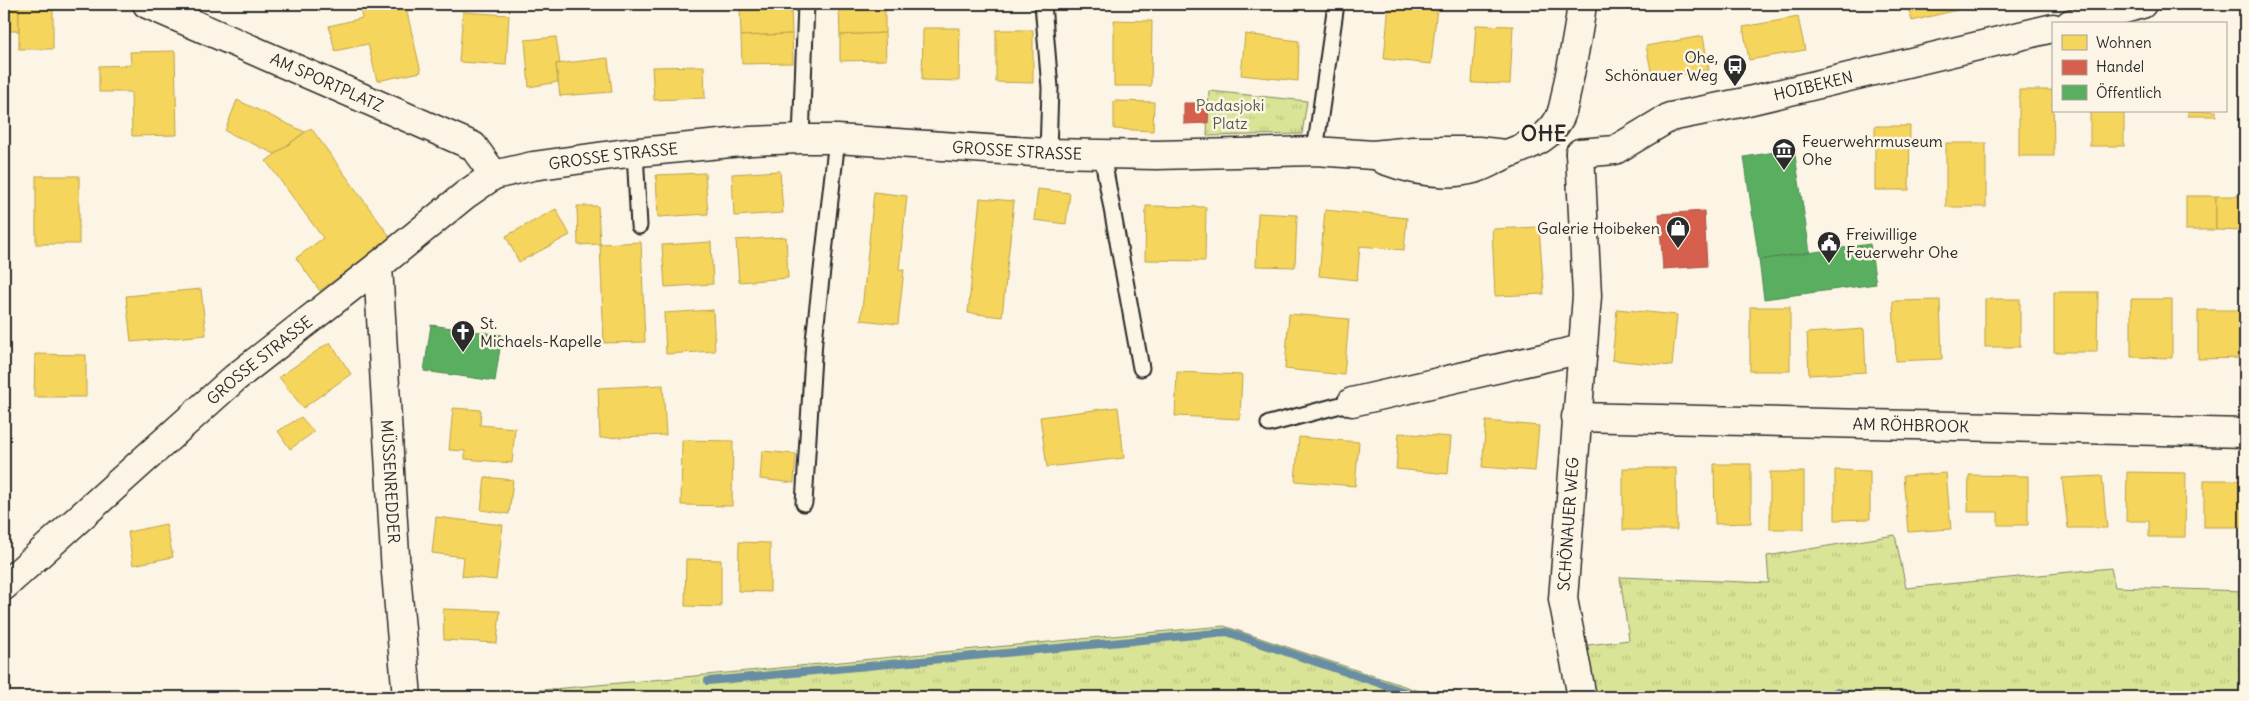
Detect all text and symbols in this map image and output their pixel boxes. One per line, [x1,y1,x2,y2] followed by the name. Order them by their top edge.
[2052,22,2226,112] legend
[2096,33,2152,52] text: Wohnen
[1605,47,1718,85] place label: Ohe, Schönauer Weg
[267,48,387,116] street label: AM SPORTPLATZ
[1722,53,1748,87] bus stop icon: Ohe, Schönauer Weg
[2096,57,2144,76] text: Handel
[1772,66,1855,105] street label: HOIBEKEN
[2096,83,2162,102] text: Öffentlich
[1196,95,1264,133] park label: Padasjoki Platz
[1521,120,1567,147] district label: OHE
[1802,131,1943,169] place label: Feuerwehrmuseum Ohe
[952,137,1082,164] street label: GROSSE STRASSE
[1771,137,1797,171] museum icon: Feuerwehrmuseum Ohe
[547,138,679,174] street label: GROSSE STRASSE
[1665,215,1691,249] shop icon: Galerie Hoibeken
[1537,218,1660,238] place label: Galerie Hoibeken
[1846,224,1958,262] place label: Freiwillige Feuerwehr Ohe
[1816,230,1842,264] public building icon: Freiwillige Feuerwehr Ohe
[202,311,316,409] street label: GROSSE STRASSE
[480,313,602,351] place label: St. Michaels-Kapelle
[450,319,476,353] church icon: St. Michaels-Kapelle
[1853,414,1969,436] street label: AM RÖHBROOK
[377,419,404,544] street label: MÜSSENREDDER
[1553,456,1583,592] street label: SCHÖNAUER WEG

